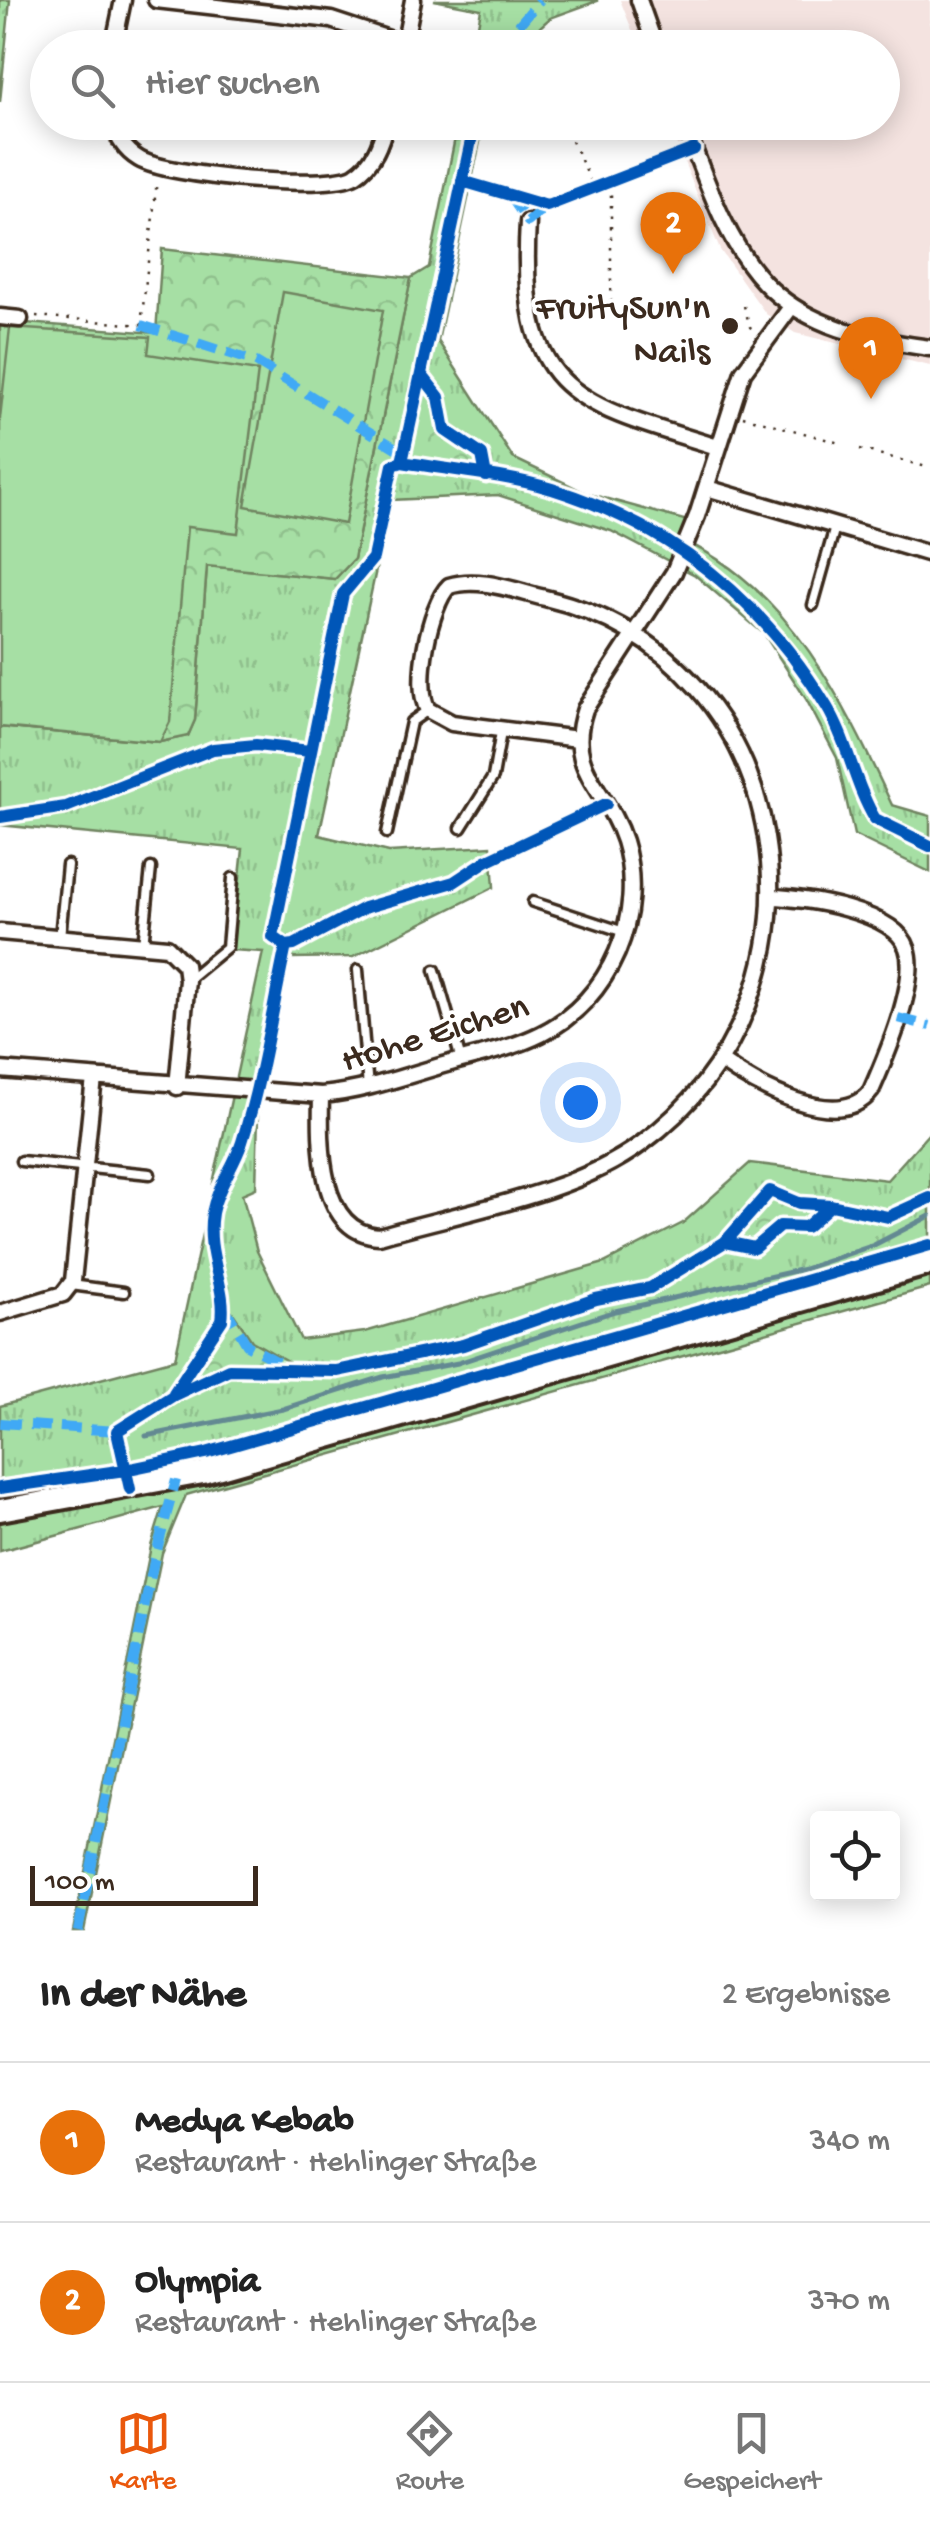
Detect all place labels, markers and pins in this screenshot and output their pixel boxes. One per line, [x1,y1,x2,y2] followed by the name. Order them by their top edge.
[640,192,706,274] pin: 2
[535,288,711,376] place label: FruitySun'n Nails
[719,315,741,337] marker: FruitySun'n Nails
[838,316,904,399] pin: 1

